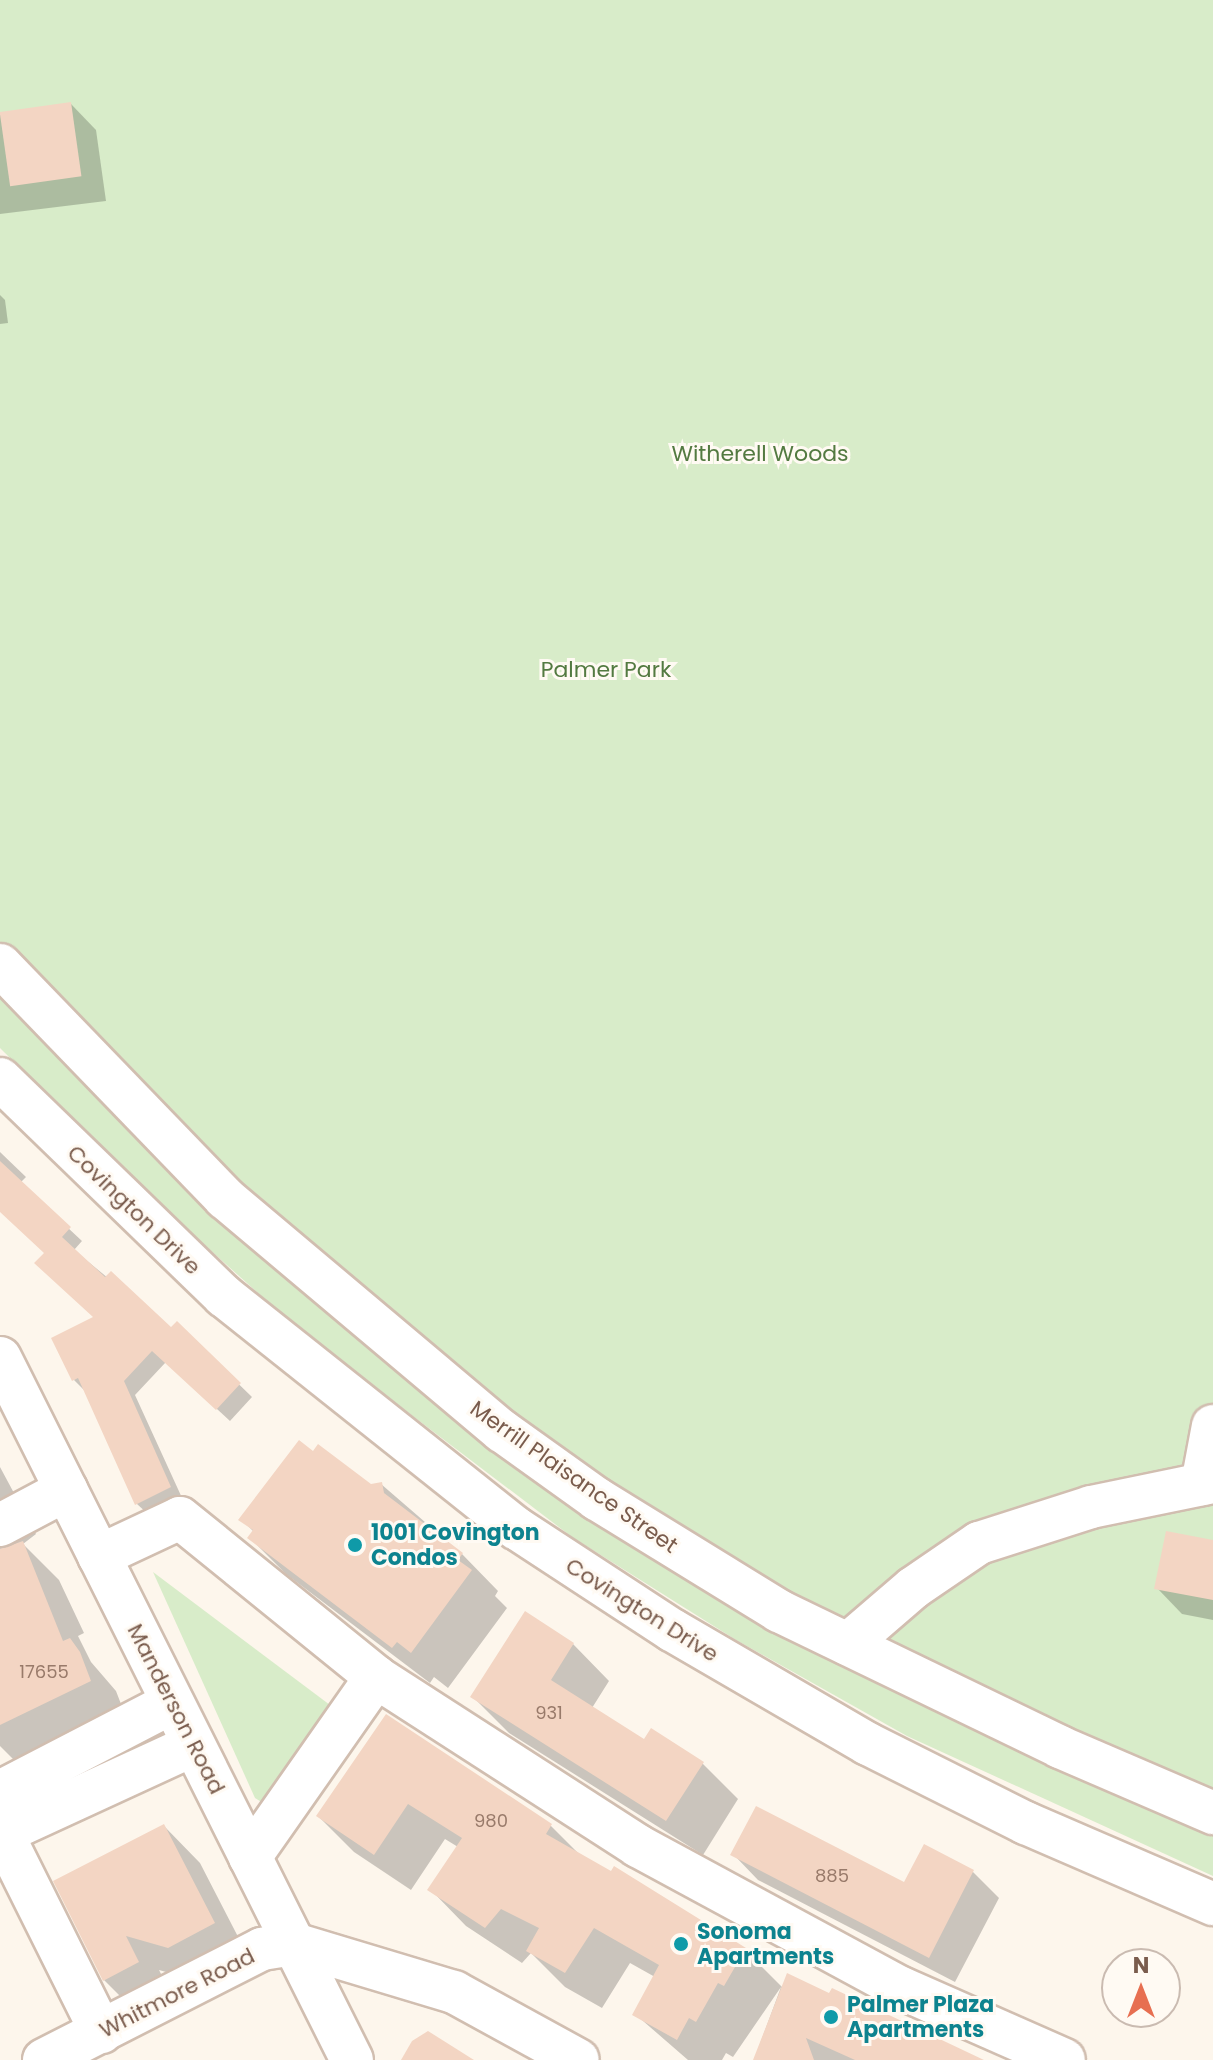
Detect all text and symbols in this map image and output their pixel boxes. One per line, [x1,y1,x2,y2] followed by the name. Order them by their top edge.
[671,441,849,467] park label: Witherell Woods
[541,657,671,683] park label: Palmer Park
[62,1140,206,1280] street label: Covington Drive
[465,1395,683,1559] street label: Merrill Plaisance Street
[371,1519,539,1570] place label: 1001 Covington Condos
[346,1536,364,1554] marker: 1001 Covington Condos
[561,1552,723,1668] street label: Covington Drive
[122,1620,230,1798] street label: Manderson Road
[19,1661,69,1683] house number: 17655
[535,1702,563,1724] house number: 931
[474,1810,508,1832] house number: 980
[815,1865,849,1887] house number: 885
[697,1918,834,1970] place label: Sonoma Apartments
[672,1935,690,1953] marker: Sonoma Apartments
[95,1943,259,2043] street label: Whitmore Road
[1101,1948,1181,2028] north arrow
[1133,1950,1149,1981] text: N
[847,1991,994,2042] place label: Palmer Plaza Apartments
[822,2008,840,2026] marker: Palmer Plaza Apartments

